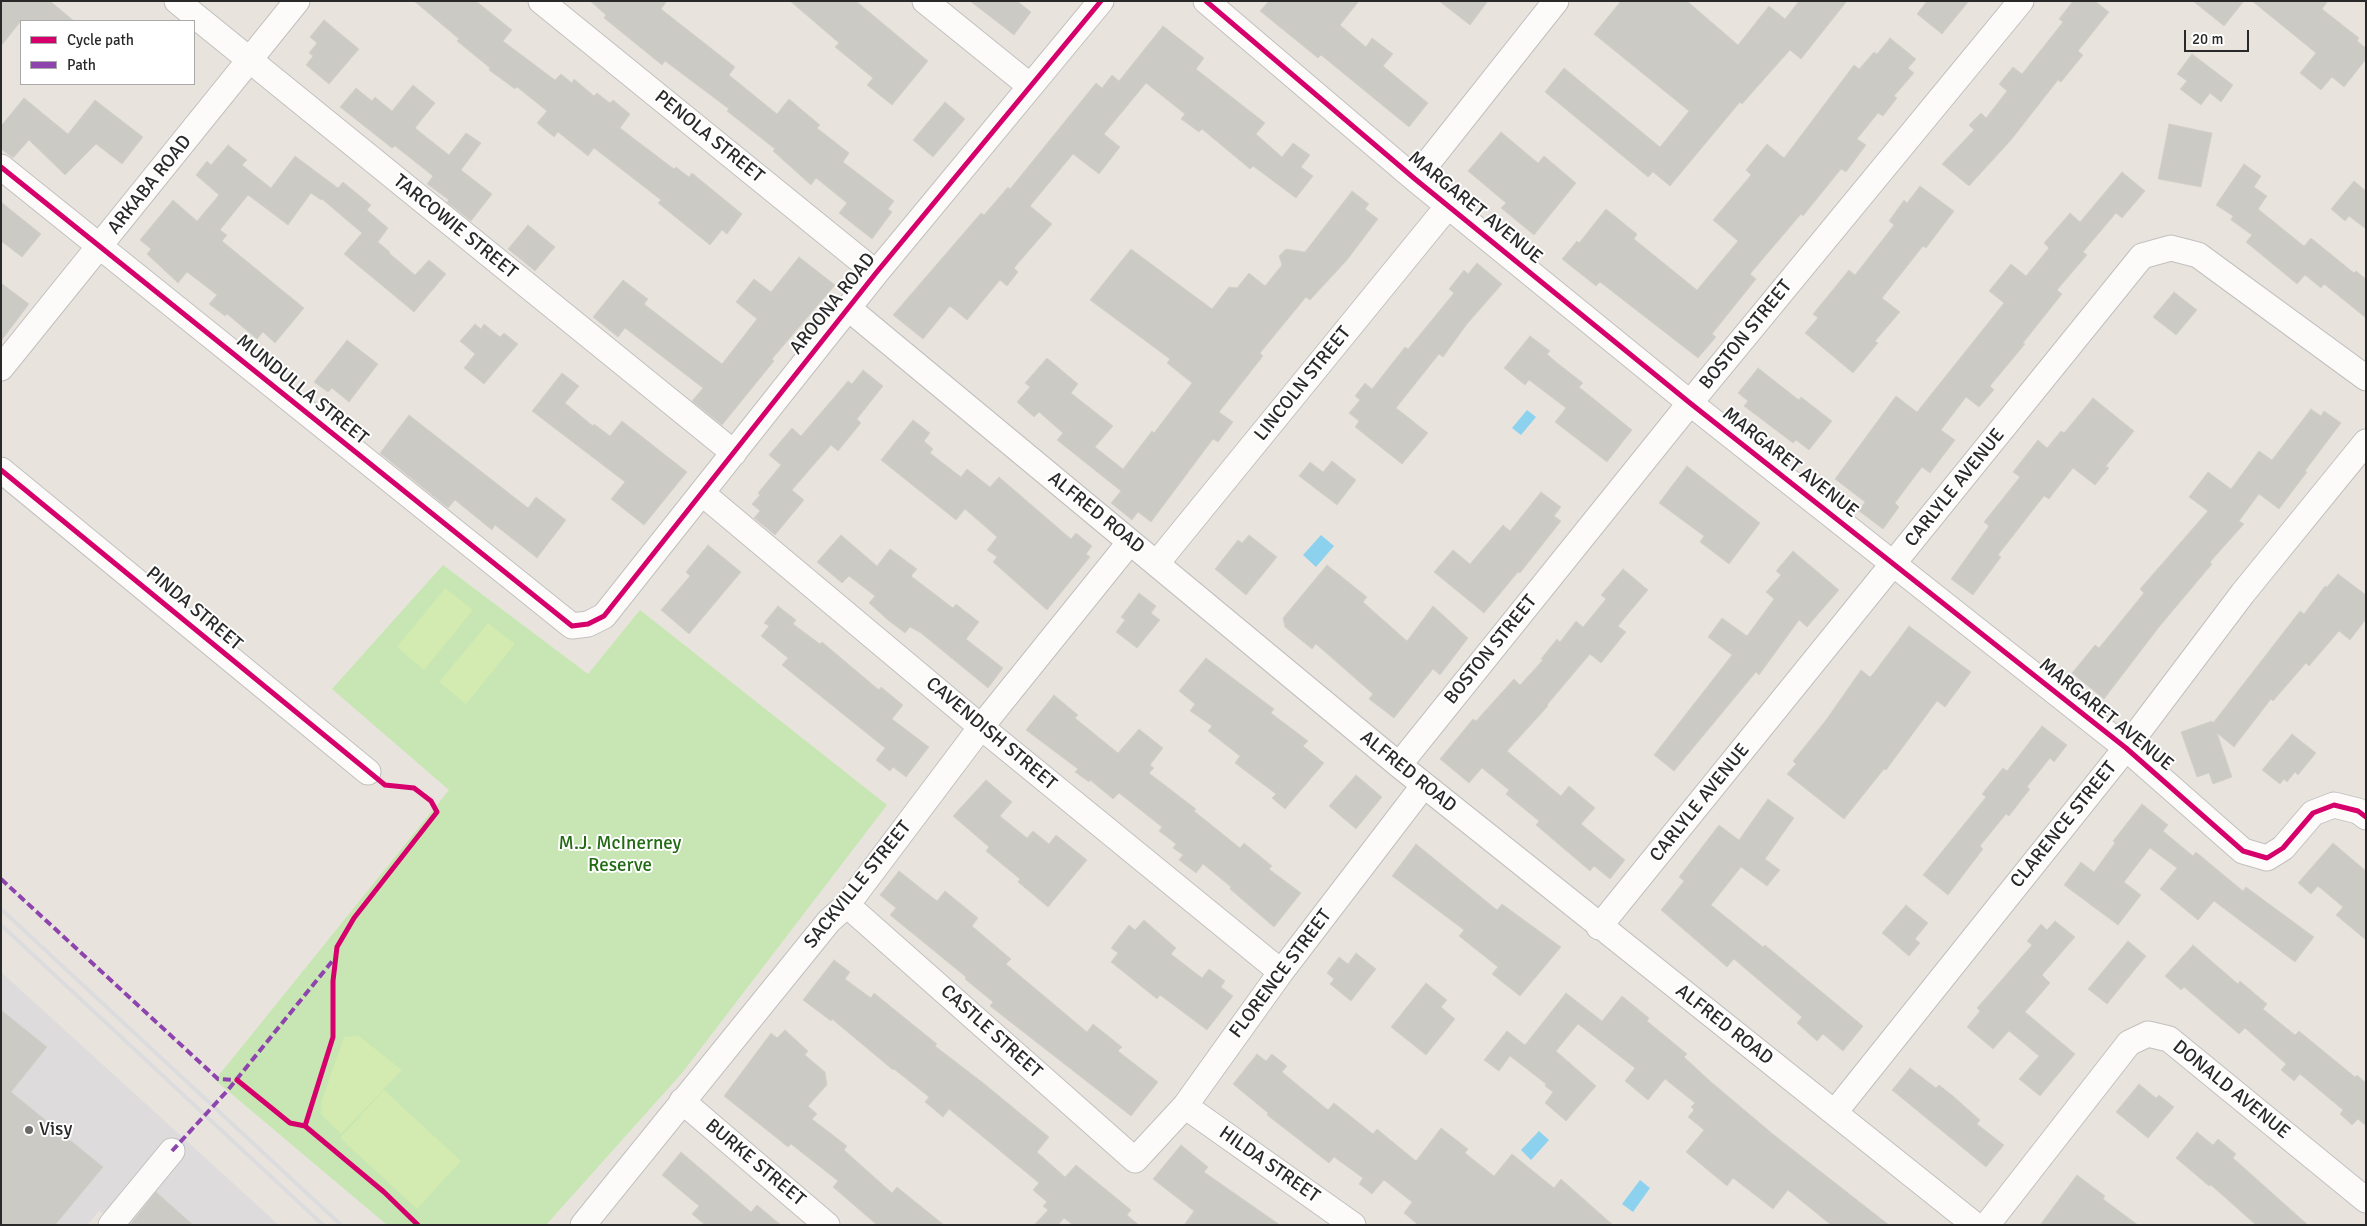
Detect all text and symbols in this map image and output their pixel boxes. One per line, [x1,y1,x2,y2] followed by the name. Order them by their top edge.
[20,20,195,85] legend
[2187,20,2252,52] scale bar
[2192,30,2223,48] text: 20 m
[67,31,134,49] text: Cycle path
[67,56,96,74] text: Path
[650,86,768,188] street label: PENOLA STREET
[103,131,197,239] street label: ARKABA ROAD
[1403,147,1547,269] street label: MARGARET AVENUE
[388,170,522,284] street label: TARCOWIE STREET
[785,249,881,359] street label: AROONA ROAD
[1695,276,1797,394] street label: BOSTON STREET
[1250,322,1356,446] street label: LINCOLN STREET
[232,330,372,450] street label: MUNDULLA STREET
[1717,403,1863,523] street label: MARGARET AVENUE
[1900,424,2010,552] street label: CARLYLE AVENUE
[1043,467,1149,559] street label: ALFRED ROAD
[141,562,247,656] street label: PINDA STREET
[1440,591,1542,709] street label: BOSTON STREET
[2034,654,2178,776] street label: MARGARET AVENUE
[921,673,1061,795] street label: CAVENDISH STREET
[1355,726,1461,818] street label: ALFRED ROAD
[1645,739,1755,867] street label: CARLYLE AVENUE
[2006,757,2122,893] street label: CLARENCE STREET
[800,817,916,953] street label: SACKVILLE STREET
[559,833,681,877] park label: M.J. McInerney Reserve
[1225,905,1337,1043] street label: FLORENCE STREET
[936,980,1046,1084] street label: CASTLE STREET
[1671,980,1777,1070] street label: ALFRED ROAD
[2168,1036,2294,1144] street label: DONALD AVENUE
[700,1115,810,1211] street label: BURKE STREET
[39,1119,72,1141] place label: Visy
[1214,1122,1324,1208] street label: HILDA STREET
[23,1124,35,1136] marker: Visy

